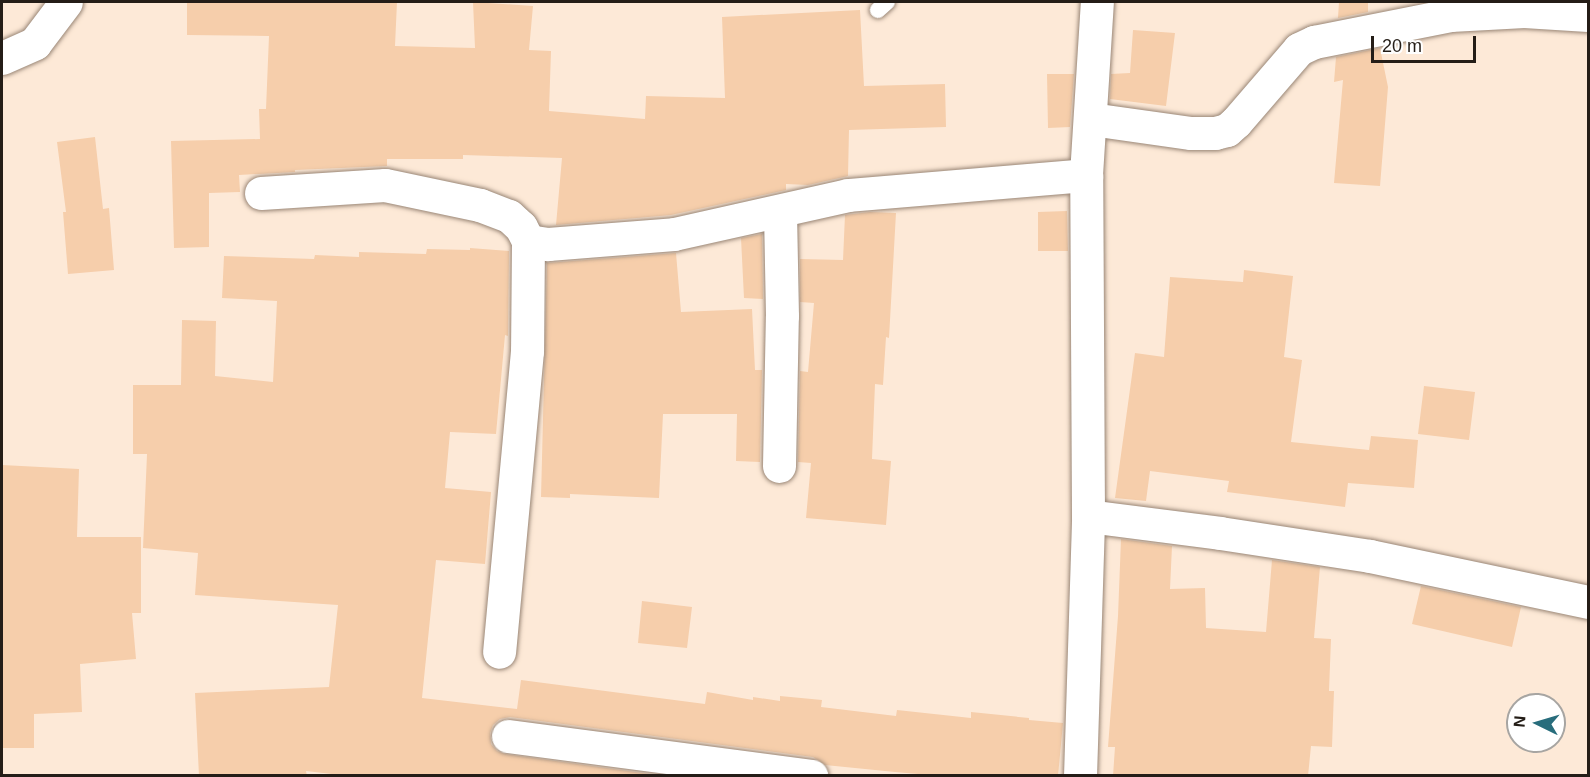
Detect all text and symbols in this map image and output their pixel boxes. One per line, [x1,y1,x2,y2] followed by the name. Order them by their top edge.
[1374,24,1479,62] scale bar
[1382,36,1422,56] text: 20 m
[1506,693,1566,753] north arrow
[1511,715,1529,728] text: N

